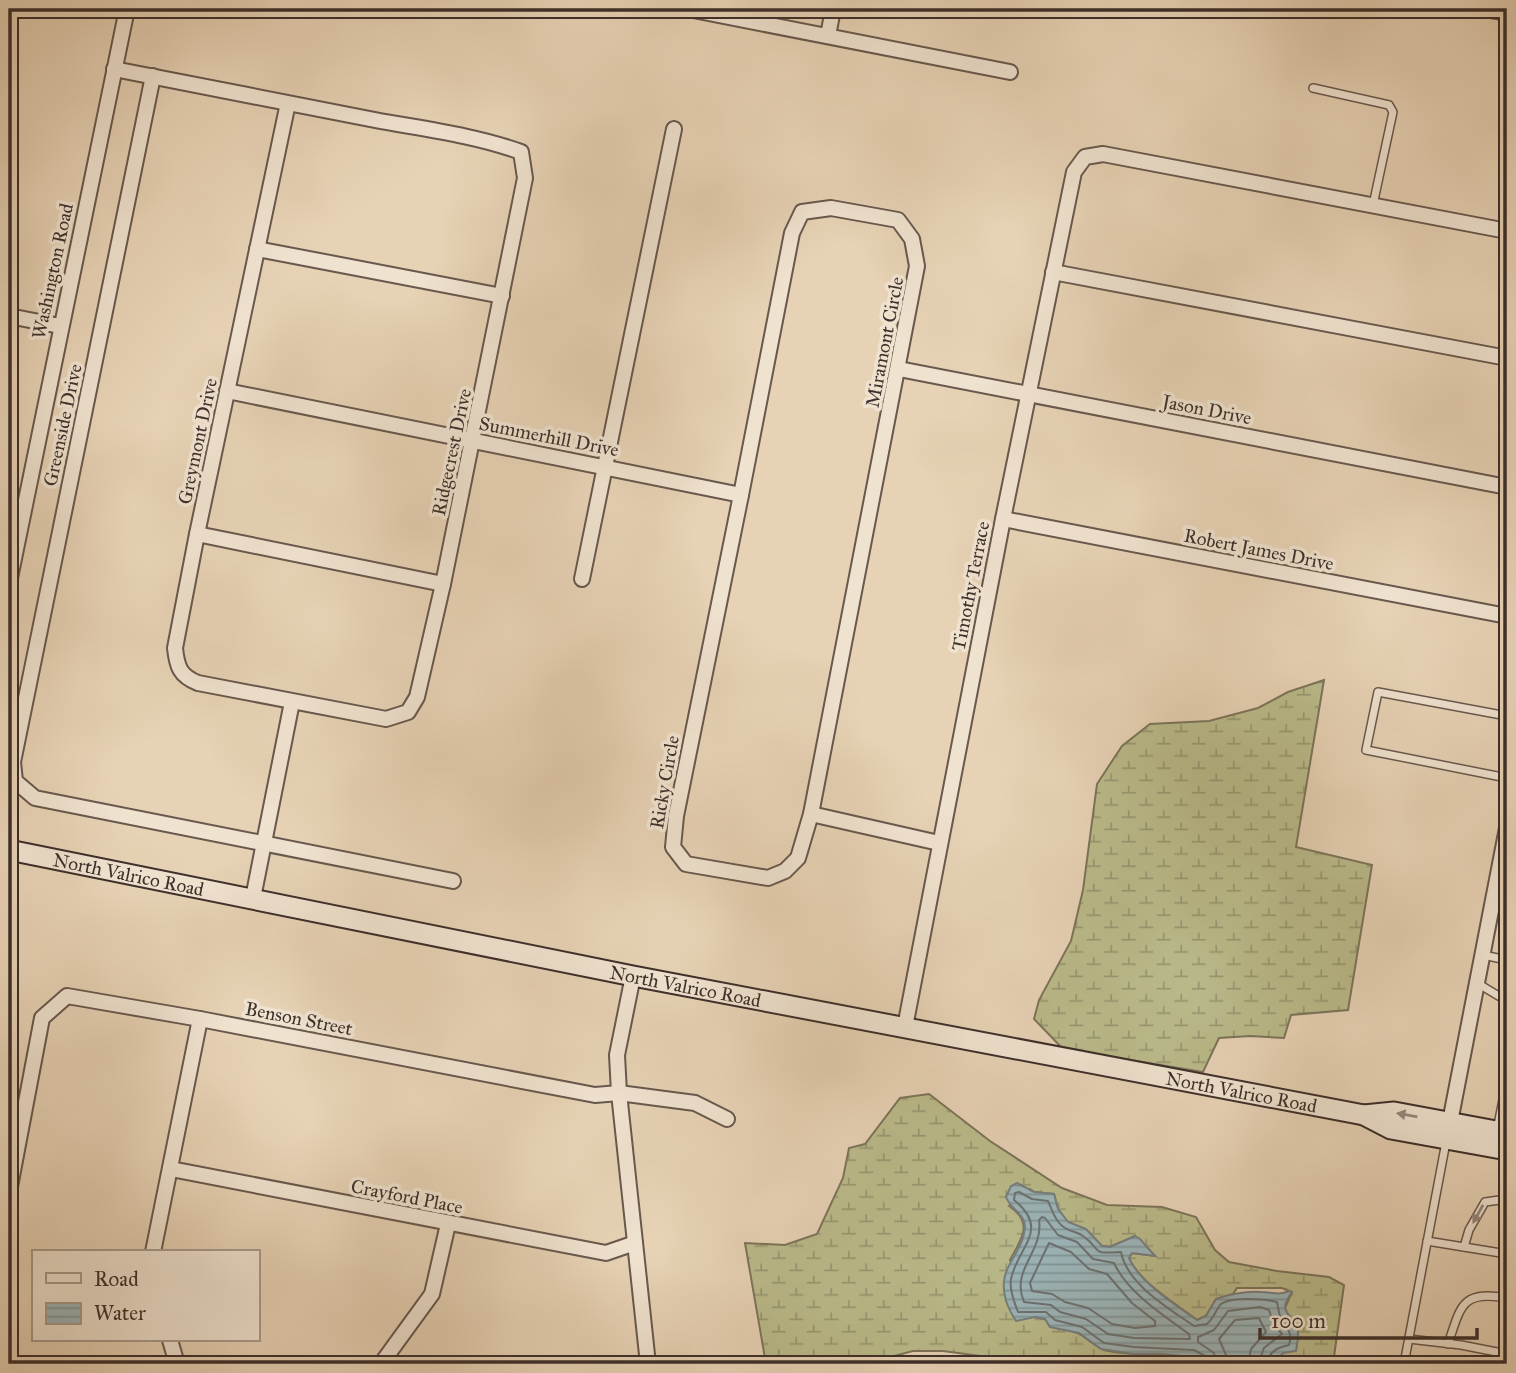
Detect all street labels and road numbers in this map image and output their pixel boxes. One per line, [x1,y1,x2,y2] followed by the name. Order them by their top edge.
[27,201,79,341] street label: Washington Road
[861,275,908,409] street label: Miramont Circle
[38,362,87,488] street label: Greenside Drive
[173,376,222,506] street label: Greymont Drive
[427,386,477,518] street label: Ridgecrest Drive
[1158,389,1253,430] street label: Jason Drive
[477,412,621,461] street label: Summerhill Drive
[947,519,994,653] street label: Timothy Terrace
[1182,524,1336,576] street label: Robert James Drive
[645,733,684,831] street label: Ricky Circle
[51,848,206,901] street label: North Valrico Road
[608,961,763,1012] street label: North Valrico Road
[243,997,355,1040] street label: Benson Street
[1164,1067,1319,1118] street label: North Valrico Road
[349,1174,465,1219] street label: Crayford Place

